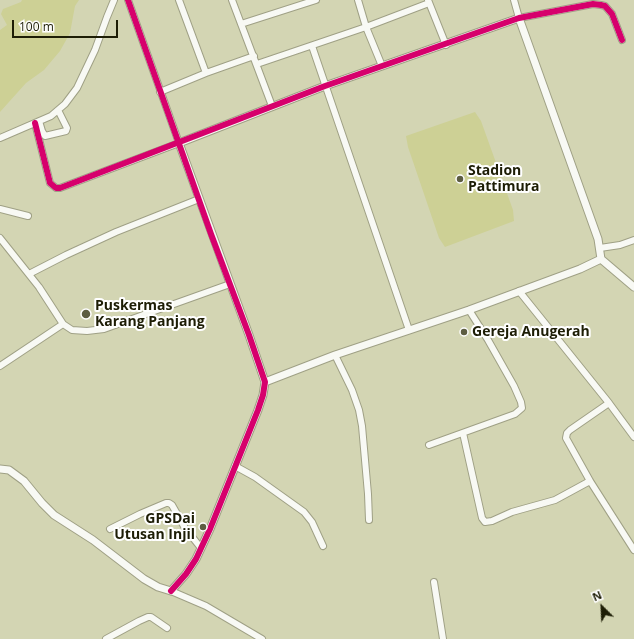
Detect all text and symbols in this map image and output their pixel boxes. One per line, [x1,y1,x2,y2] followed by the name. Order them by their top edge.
[14,12,120,38] scale bar
[19,18,54,35] text: 100 m
[468,163,539,196] place label: Stadion Pattimura
[455,174,465,184] marker: Stadion Pattimura
[95,298,205,330] place label: Puskermas Karang Panjang
[80,308,92,320] marker: Puskermas Karang Panjang
[472,324,590,340] place label: Gereja Anugerah
[459,327,469,337] marker: Gereja Anugerah
[114,511,195,544] place label: GPSDai Utusan Injil
[198,522,208,532] marker: GPSDai Utusan Injil
[582,587,622,627] north arrow
[590,587,604,604] text: N

